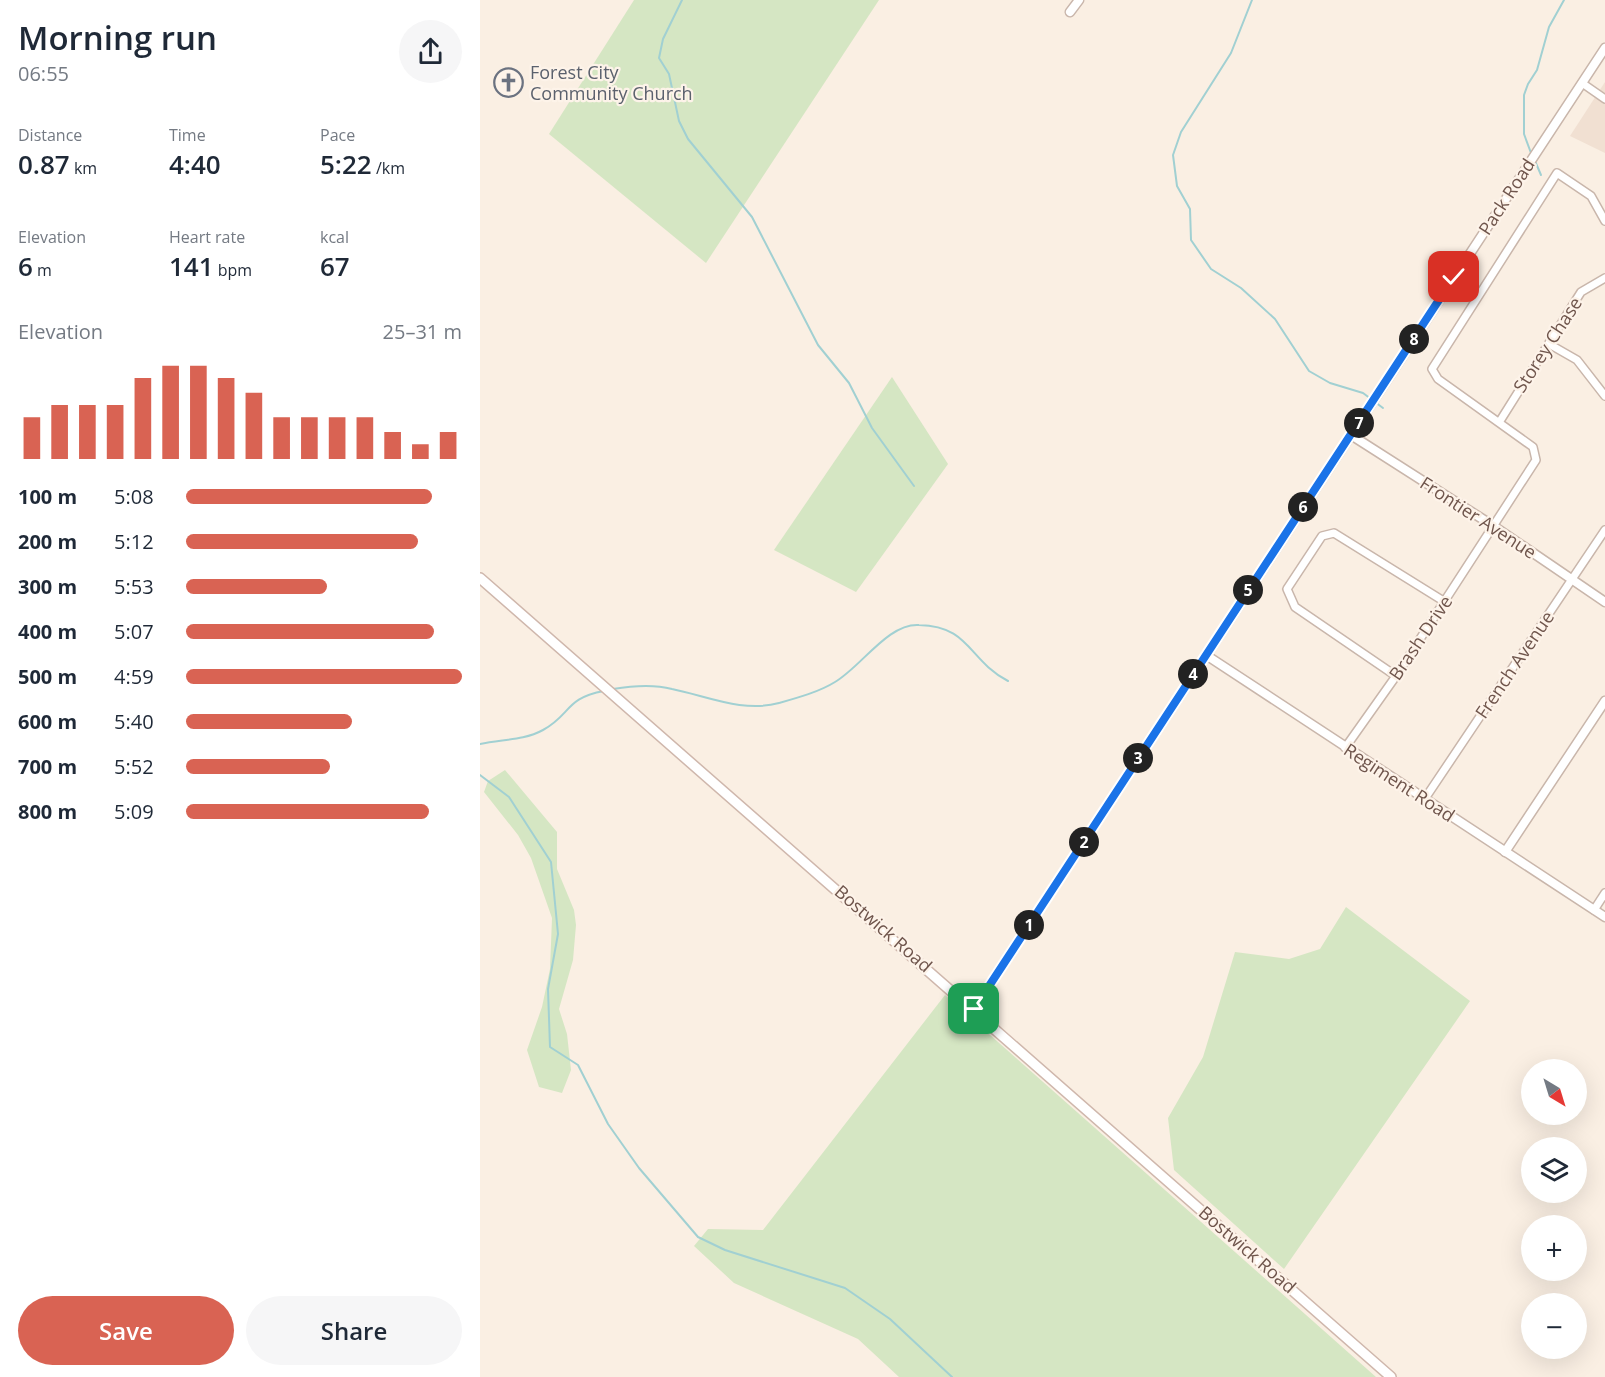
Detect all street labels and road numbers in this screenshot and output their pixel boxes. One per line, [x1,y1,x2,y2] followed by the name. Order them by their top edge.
[1473,154,1540,239] street label: Pack Road
[1507,292,1587,397] street label: Storey Chase
[1416,471,1541,564] street label: Frontier Avenue
[1383,590,1457,685] street label: Brash Drive
[1469,606,1559,723] street label: French Avenue
[1340,737,1459,827] street label: Regiment Road
[830,879,937,977] street label: Bostwick Road
[1194,1200,1301,1298] street label: Bostwick Road

